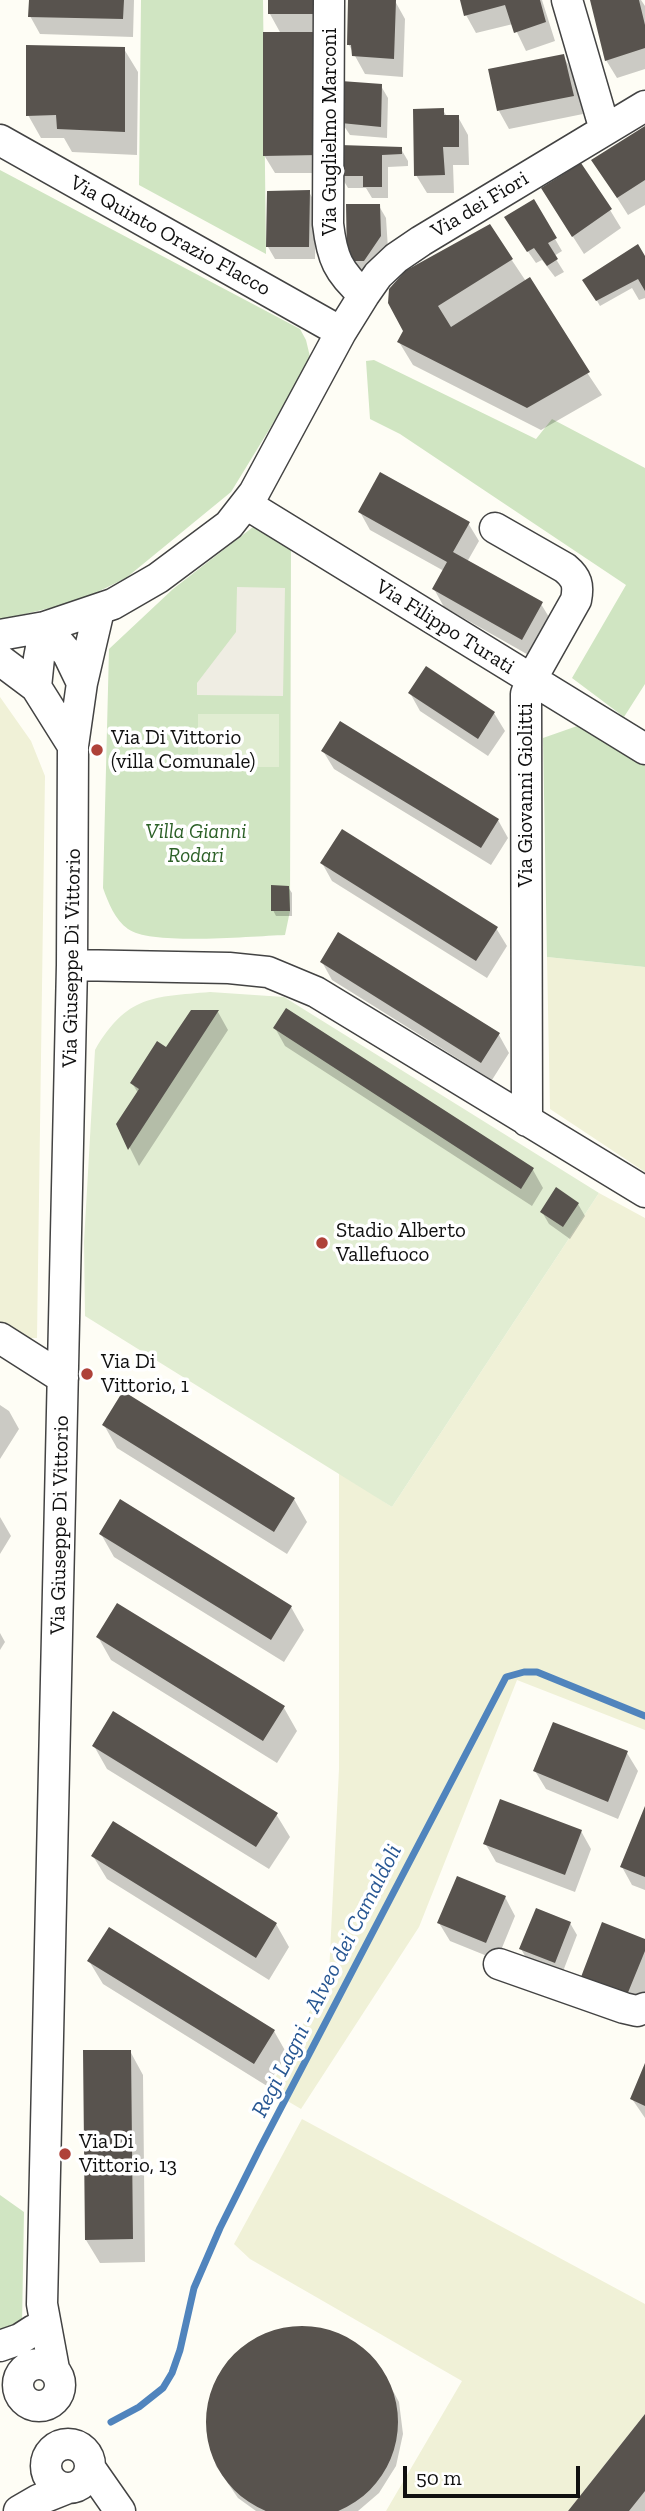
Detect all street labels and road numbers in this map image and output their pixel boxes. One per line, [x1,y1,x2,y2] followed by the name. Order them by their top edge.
[317,28,343,236] street label: Via Guglielmo Marconi
[427,166,533,244] street label: Via dei Fiori
[65,170,275,302] street label: Via Quinto Orazio Flacco
[371,574,519,680] street label: Via Filippo Turati
[513,703,539,887] street label: Via Giovanni Giolitti
[57,848,87,1068] street label: Via Giuseppe Di Vittorio
[45,1415,75,1635] street label: Via Giuseppe Di Vittorio

